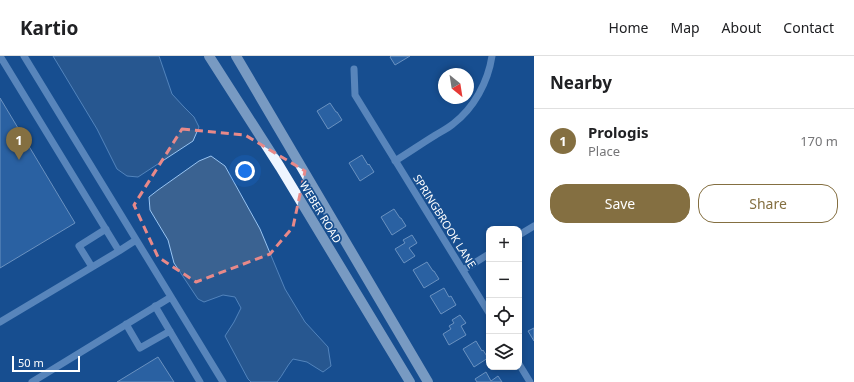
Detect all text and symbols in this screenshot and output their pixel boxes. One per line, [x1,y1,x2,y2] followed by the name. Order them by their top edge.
[20,15,78,41] text: Kartio
[609,18,648,37] text: Home
[670,18,700,37] text: Map
[722,18,761,37] text: About
[783,18,834,37] text: Contact
[438,68,474,104] north arrow
[550,71,612,94] text: Nearby
[588,122,648,142] text: Prologis
[6,127,32,160] pin: 1
[559,132,567,150] text: 1
[800,132,838,150] text: 170 m
[588,142,620,160] text: Place
[235,161,255,181] your location
[410,171,480,271] street label: SPRINGBROOK LANE
[297,178,345,246] street label: WEBER ROAD
[550,184,690,223] button: Save
[698,184,838,223] button: Share
[486,226,522,370] map controls
[486,226,522,262] button: +
[486,262,522,298] button: −
[486,298,522,334] button: locate
[486,334,522,370] button: layers
[12,354,80,373] scale bar
[18,355,44,370] text: 50 m

